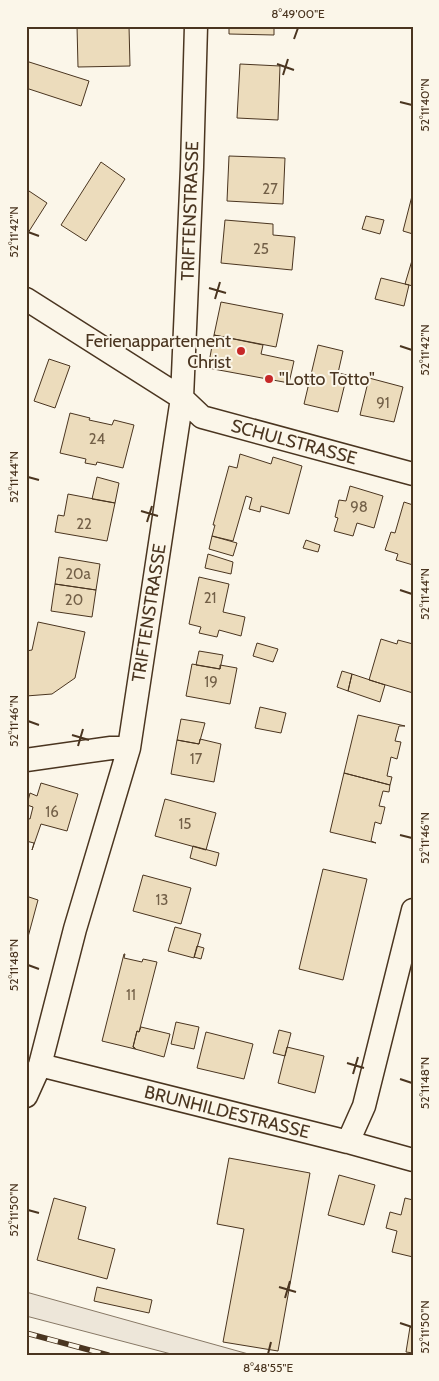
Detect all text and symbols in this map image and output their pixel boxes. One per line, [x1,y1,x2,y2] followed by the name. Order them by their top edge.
[271,6,325,21] text: 8°49'00"E
[417,78,432,132] text: 52°11'40"N
[177,141,203,281] street label: TRIFTENSTRASSE
[262,180,278,198] house number: 27
[6,206,21,258] text: 52°11'42"N
[253,240,269,258] house number: 25
[417,324,432,376] text: 52°11'42"N
[85,330,231,373] place label: Ferienappartement Christ
[235,345,247,357] marker: Ferienappartement Christ
[279,368,375,390] place label: "Lotto Totto"
[263,373,275,385] marker: "Lotto Totto"
[376,394,390,412] house number: 91
[229,415,359,469] street label: SCHULSTRASSE
[89,430,106,448] house number: 24
[6,451,21,503] text: 52°11'44"N
[350,498,368,516] house number: 98
[76,515,92,533] house number: 22
[127,542,171,684] street label: TRIFTENSTRASSE
[65,565,92,583] house number: 20a
[417,568,432,620] text: 52°11'44"N
[204,589,216,607] house number: 21
[65,591,83,609] house number: 20
[204,673,218,691] house number: 19
[6,695,21,747] text: 52°11'46"N
[190,750,203,768] house number: 17
[45,803,59,821] house number: 16
[417,812,432,864] text: 52°11'46"N
[178,815,192,833] house number: 15
[155,891,169,909] house number: 13
[6,939,21,991] text: 52°11'48"N
[126,986,136,1004] house number: 11
[417,1057,432,1109] text: 52°11'48"N
[142,1081,312,1143] street label: BRUNHILDESTRASSE
[6,1183,21,1237] text: 52°11'50"N
[417,1300,432,1354] text: 52°11'50"N
[243,1360,293,1375] text: 8°48'55"E

